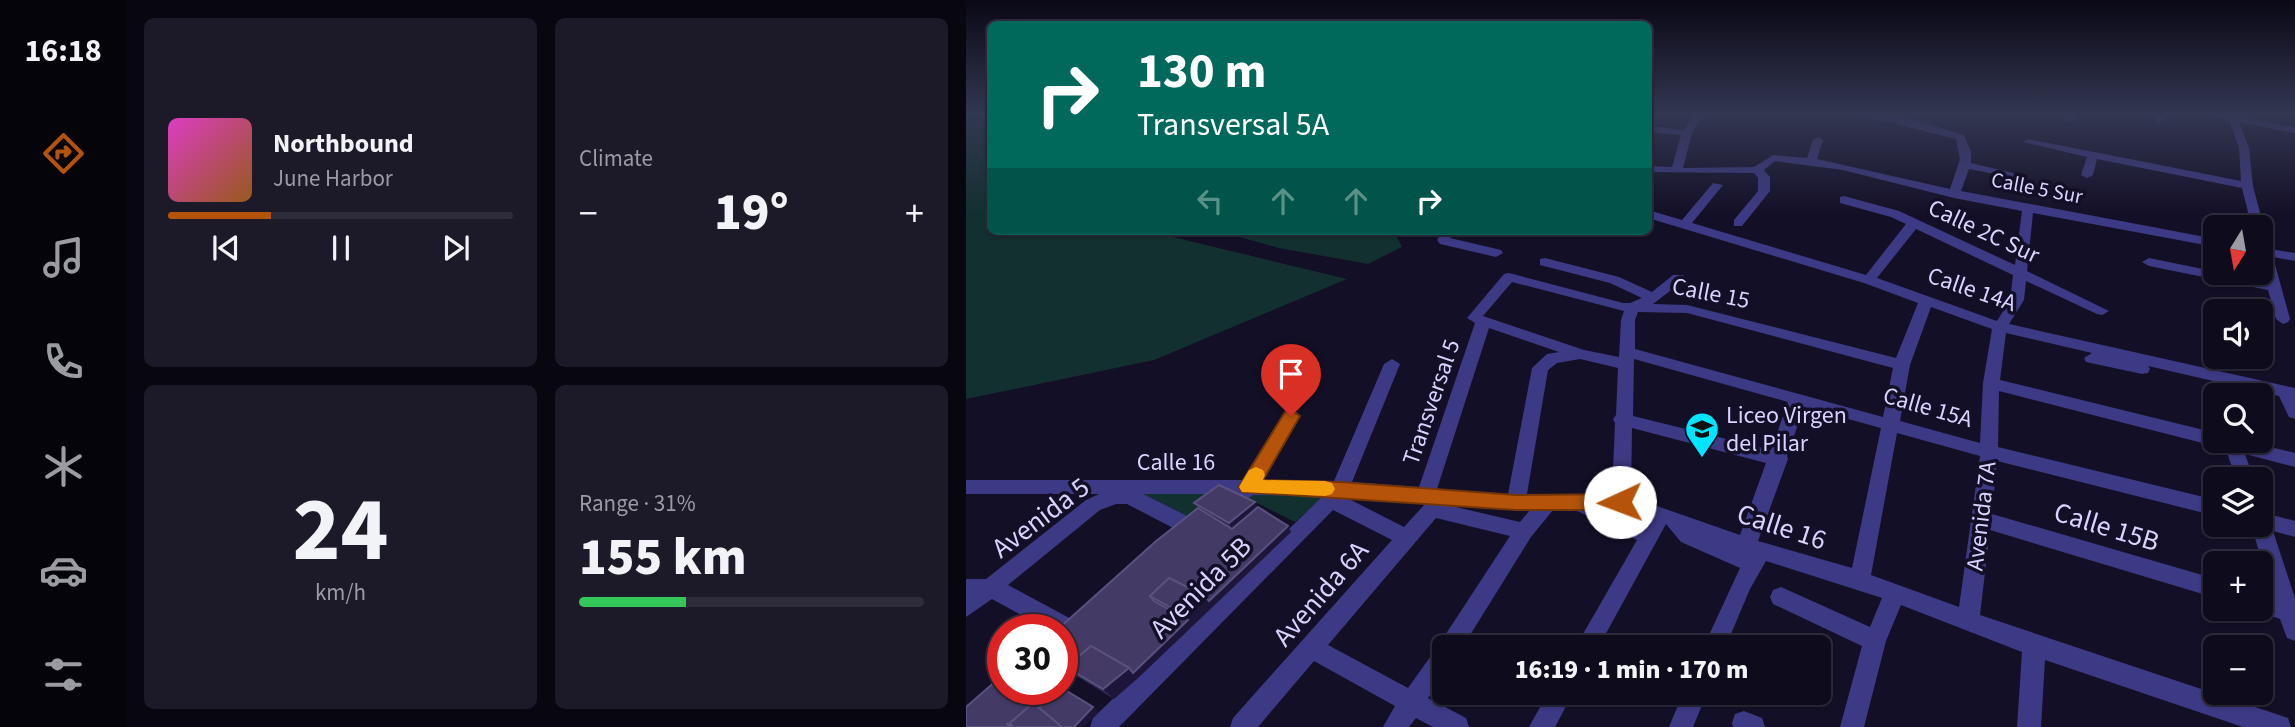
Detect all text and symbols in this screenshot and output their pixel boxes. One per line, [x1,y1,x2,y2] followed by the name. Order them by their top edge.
[24,28,102,74] text: 16:18
[1137,37,1266,107] text: 130 m
[1022,49,1113,140] icon: right
[1137,102,1329,148] text: Transversal 5A
[273,125,414,162] text: Northbound
[39,129,88,178] icon: directions
[579,142,653,175] text: Climate
[273,162,393,195] text: June Harbor
[1989,164,2086,212] street label: Calle 5 Sur
[714,176,789,250] text: 19°
[1191,182,1229,220] icon: left
[1264,182,1302,220] icon: ahead
[1337,182,1375,220] icon: ahead
[1410,182,1448,220] icon: right
[579,187,598,241] text: −
[905,187,924,241] text: +
[1922,190,2046,273] street label: Calle 2C Sur
[2203,215,2273,285] north arrow
[2203,215,2273,705] map controls
[207,229,245,267] icon: previous
[322,229,360,267] icon: pause
[437,229,475,267] icon: next
[39,233,88,282] icon: music
[1923,258,2021,321] street label: Calle 14A
[1669,269,1753,318] street label: Calle 15
[2203,299,2273,369] button: sound
[1394,335,1469,470] street label: Transversal 5
[39,337,88,386] icon: phone
[1261,344,1321,416] pin
[1272,355,1310,393] icon: arrive
[1879,378,1977,437] street label: Calle 15A
[2203,383,2273,453] button: search
[1726,398,1847,461] place label: Liceo Virgen del Pilar
[1683,410,1721,459] school or university icon: Liceo Virgen del Pilar
[39,442,88,491] icon: climate
[1137,445,1215,480] street label: Calle 16
[1957,459,2006,573] street label: Avenida 7A
[1583,465,1657,539] position arrow
[292,466,389,595] text: 24
[2203,467,2273,537] button: layers
[983,468,1098,568] street label: Avenida 5
[579,487,696,520] text: Range · 31%
[2049,492,2164,562] street label: Calle 15B
[1732,494,1831,560] street label: Calle 16
[579,521,747,595] text: 155 km
[1141,528,1261,648] street label: Avenida 5B
[1264,531,1379,655] street label: Avenida 6A
[39,546,88,595] icon: car
[2203,551,2273,621] button: +
[315,576,366,609] text: km/h
[987,614,1078,705] speed limit sign: 30
[2203,635,2273,705] button: −
[39,650,88,699] icon: filters
[1515,651,1748,688] text: 16:19 · 1 min · 170 m

